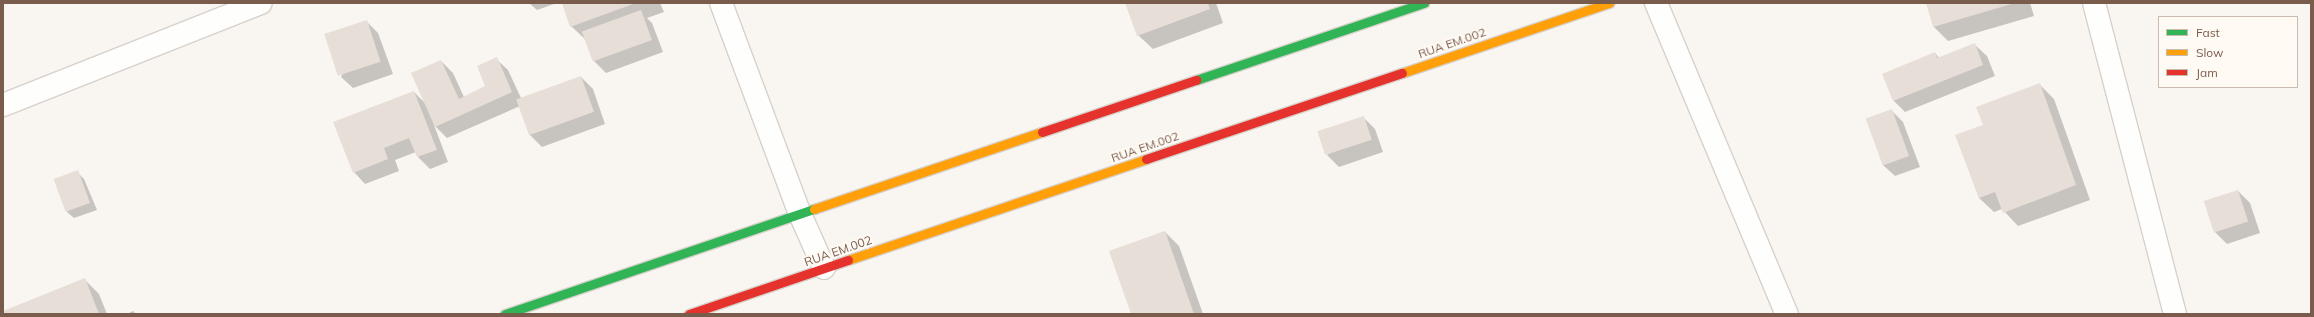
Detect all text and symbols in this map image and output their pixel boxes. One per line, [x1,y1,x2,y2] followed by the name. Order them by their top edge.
[2158,16,2298,88] legend
[1416,25,1488,61] street label: RUA EM.002
[2196,25,2220,40] text: Fast
[2196,45,2224,60] text: Slow
[2196,65,2218,80] text: Jam
[1109,129,1181,165] street label: RUA EM.002
[802,233,874,269] street label: RUA EM.002

